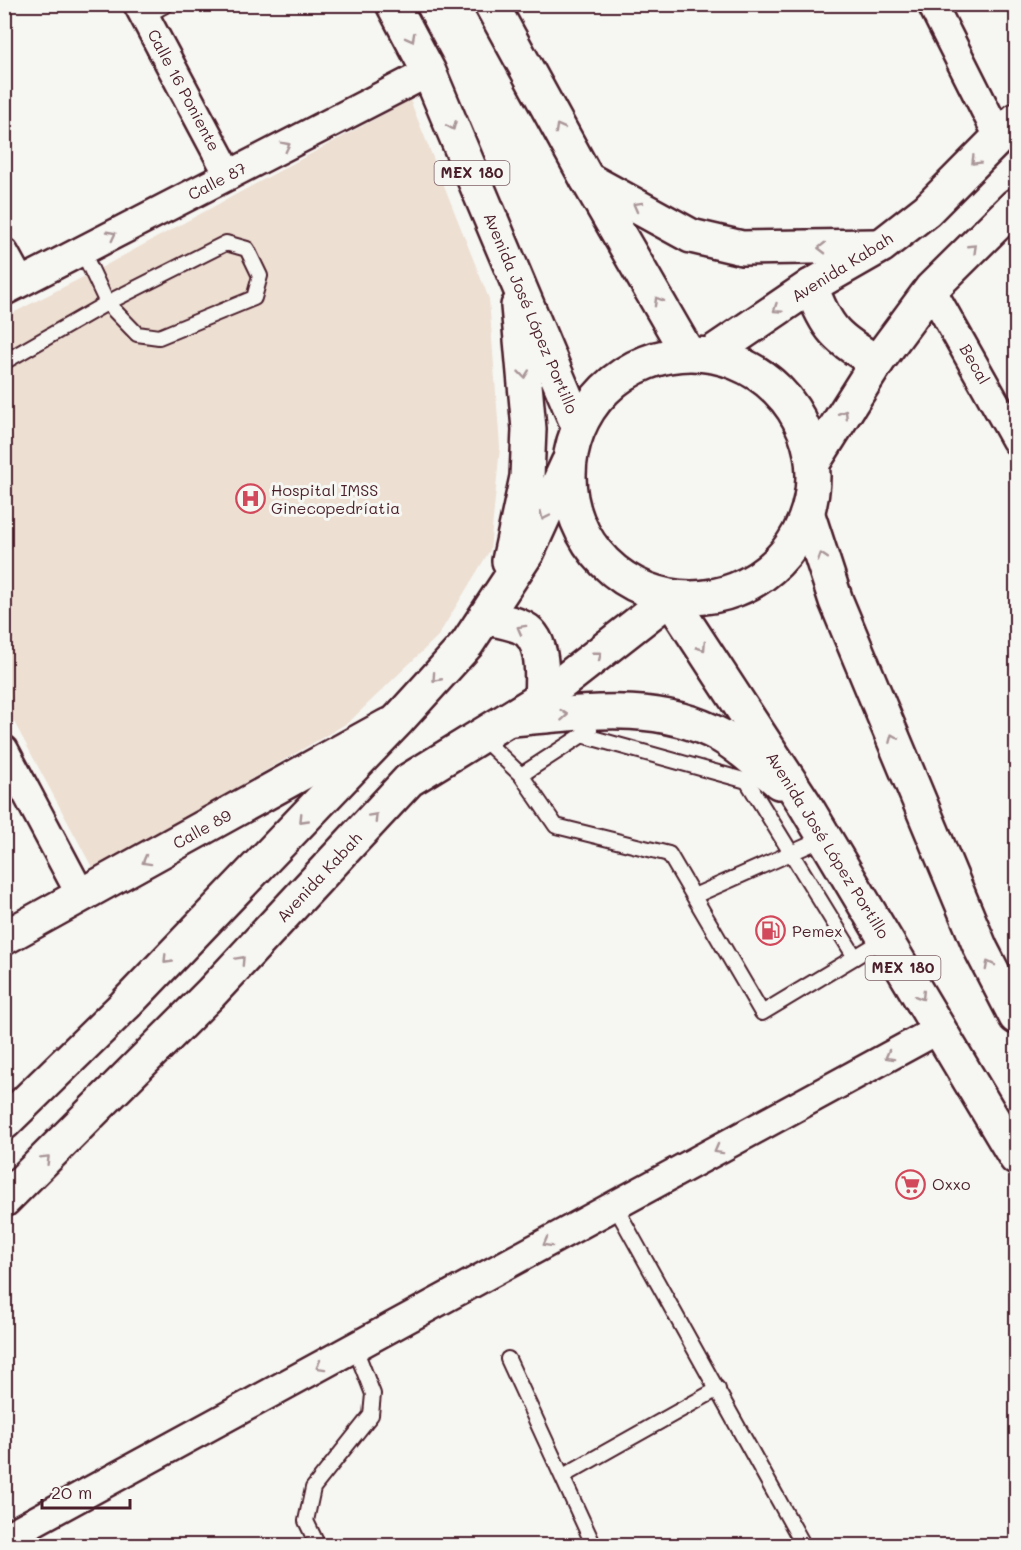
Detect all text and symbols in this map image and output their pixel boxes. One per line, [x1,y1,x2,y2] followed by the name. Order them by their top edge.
[143,25,225,154] street label: Calle 16 Poniente
[404,32,415,43] one-way arrow
[445,120,457,131] one-way arrow
[555,124,566,134] one-way arrow
[280,142,290,153] one-way arrow
[972,154,983,165] one-way arrow
[184,157,250,204] street label: Calle 87
[434,161,510,185] road number: MEX 180
[632,202,643,213] one-way arrow
[480,209,583,416] street label: Avenida José López Portillo
[787,227,896,306] street label: Avenida Kabah
[106,231,117,242] one-way arrow
[818,242,827,254] one-way arrow
[965,244,976,255] one-way arrow
[654,297,665,307] one-way arrow
[773,302,784,313] one-way arrow
[956,340,995,388] street label: Becal
[517,370,530,379] one-way arrow
[837,410,849,420] one-way arrow
[271,479,400,518] place label: Hospital IMSS Ginecopedríatia
[234,483,266,515] hospital icon: Hospital IMSS Ginecopedríatia
[539,510,551,521] one-way arrow
[816,552,829,563] one-way arrow
[516,625,527,636] one-way arrow
[695,640,706,651] one-way arrow
[591,651,602,662] one-way arrow
[432,671,443,681] one-way arrow
[560,709,569,722] one-way arrow
[888,733,900,744] one-way arrow
[762,747,895,942] street label: Avenida José López Portillo
[169,804,235,853] street label: Calle 89
[299,812,310,823] one-way arrow
[367,813,378,824] one-way arrow
[272,827,366,926] street label: Avenida Kabah
[142,853,152,865] one-way arrow
[755,915,787,947] fuel station icon: Pemex
[792,920,842,941] place label: Pemex
[164,953,175,964] one-way arrow
[234,956,245,967] one-way arrow
[866,956,940,980] road number: MEX 180
[985,961,996,971] one-way arrow
[914,990,925,1001] one-way arrow
[885,1049,896,1060] one-way arrow
[714,1143,724,1154] one-way arrow
[38,1155,49,1166] one-way arrow
[895,1168,927,1200] supermarket icon: Oxxo
[932,1173,970,1194] place label: Oxxo
[543,1236,553,1247] one-way arrow
[316,1359,327,1370] one-way arrow
[42,1472,130,1510] scale bar
[51,1480,92,1504] text: 20 m

